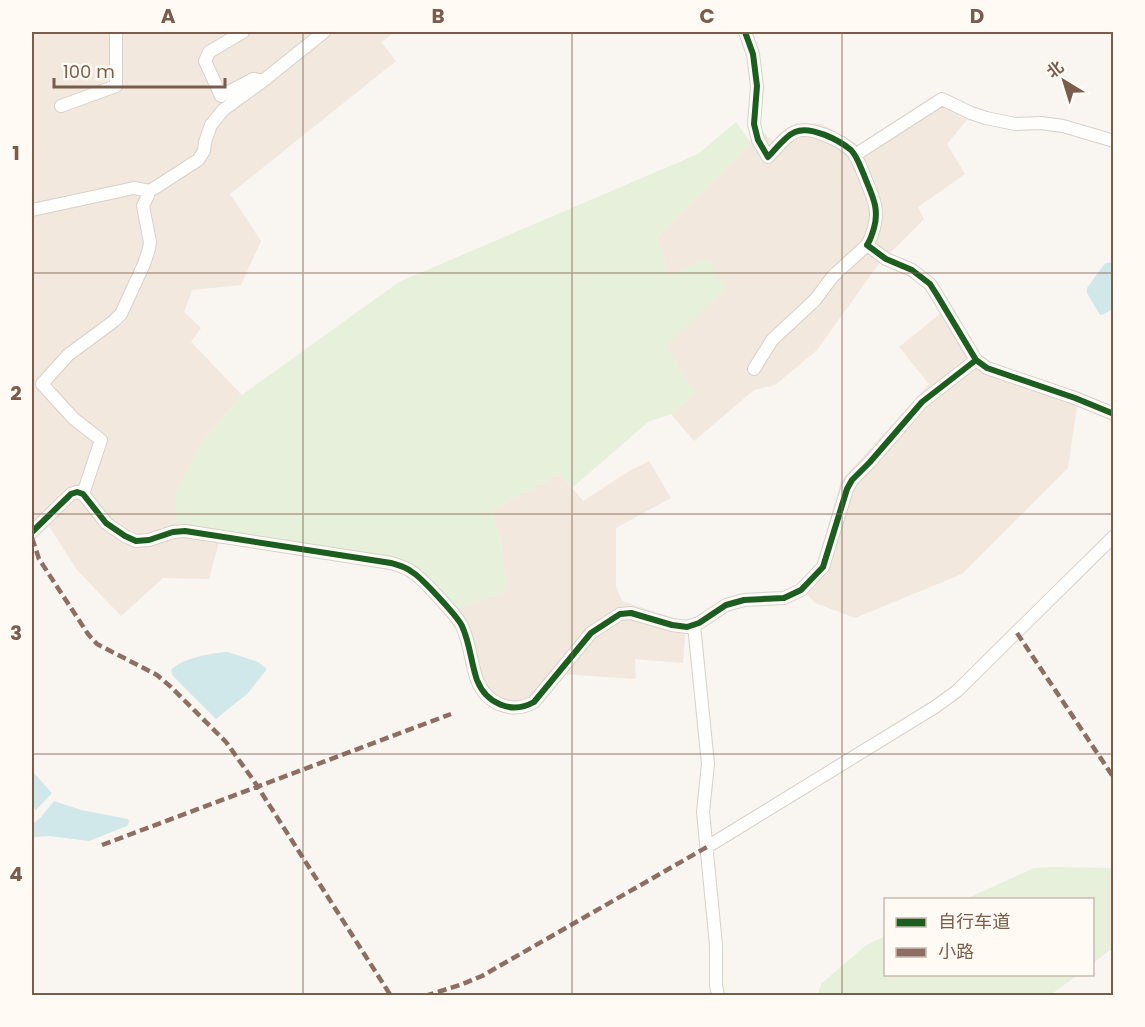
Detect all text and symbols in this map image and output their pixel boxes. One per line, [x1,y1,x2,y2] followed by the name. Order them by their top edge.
[161,2,176,30] text: A
[431,2,445,30] text: B
[699,2,715,30] text: C
[970,2,984,30] text: D
[54,51,225,89] scale bar
[1034,51,1094,111] north arrow
[1042,56,1068,84] text: 北
[63,59,115,84] text: 100 m
[12,139,20,167] text: 1
[10,379,22,407] text: 2
[10,619,22,647] text: 3
[9,860,23,888] text: 4
[884,898,1094,976] legend
[938,909,1010,934] text: 自行车道
[938,939,974,964] text: 小路

